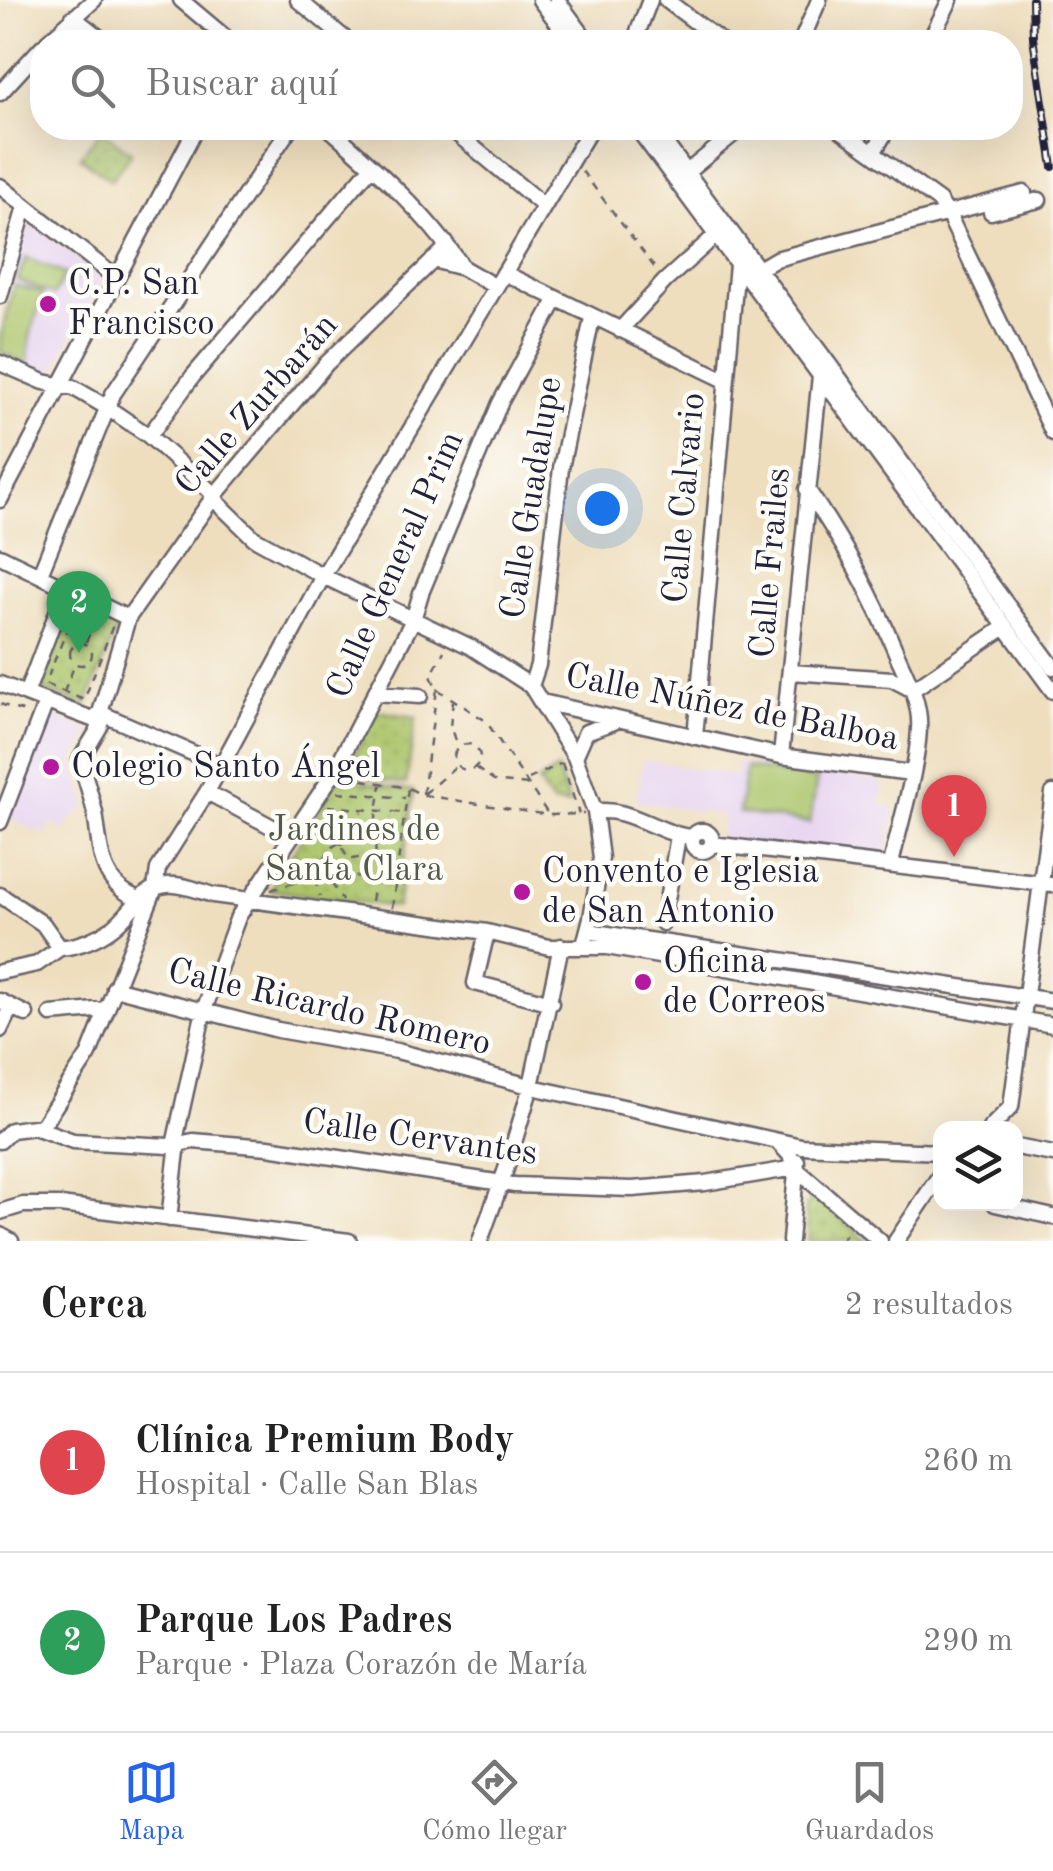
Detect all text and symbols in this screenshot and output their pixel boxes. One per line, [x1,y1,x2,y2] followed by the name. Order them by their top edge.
[30,30,1023,140] search box
[65,58,120,113] icon: search
[145,66,338,104] text: Buscar aquí
[68,267,215,342] place label: C.P. San Francisco
[37,293,59,315] marker: C.P. San Francisco
[169,308,345,502] street label: Calle Zurbarán
[496,374,568,622] street label: Calle Guadalupe
[658,391,712,605] street label: Calle Calvario
[321,426,471,704] street label: Calle General Prim
[745,466,797,660] street label: Calle Frailes
[577,483,628,534] your location
[46,570,112,653] pin: 2
[562,658,902,758] street label: Calle Núñez de Balboa
[71,743,380,785] place label: Colegio Santo Ángel
[40,756,62,778] marker: Colegio Santo Ángel
[922,774,986,857] pin: 1
[264,813,444,888] park label: Jardines de Santa Clara
[542,855,819,930] place label: Convento e Iglesia de San Antonio
[511,881,533,903] marker: Convento e Iglesia de San Antonio
[663,945,825,1020] place label: Oficina de Correos
[164,954,494,1062] street label: Calle Ricardo Romero
[632,971,654,993] marker: Oficina de Correos
[300,1104,540,1172] street label: Calle Cervantes
[933,1121,1023,1211] map controls
[933,1121,1023,1211] button: layers
[40,1285,147,1327] text: Cerca
[845,1290,1013,1322] text: 2 resultados
[135,1423,514,1461] text: Clínica Premium Body
[63,1446,82,1478] text: 1
[923,1446,1013,1478] text: 260 m
[135,1470,478,1502] text: Hospital · Calle San Blas
[135,1603,452,1641] text: Parque Los Padres
[63,1626,82,1658] text: 2
[923,1626,1013,1658] text: 290 m
[135,1650,587,1682] text: Parque · Plaza Corazón de María
[119,1755,184,1850] tab: Mapa
[422,1755,567,1850] tab: Cómo llegar
[805,1755,934,1850] tab: Guardados

